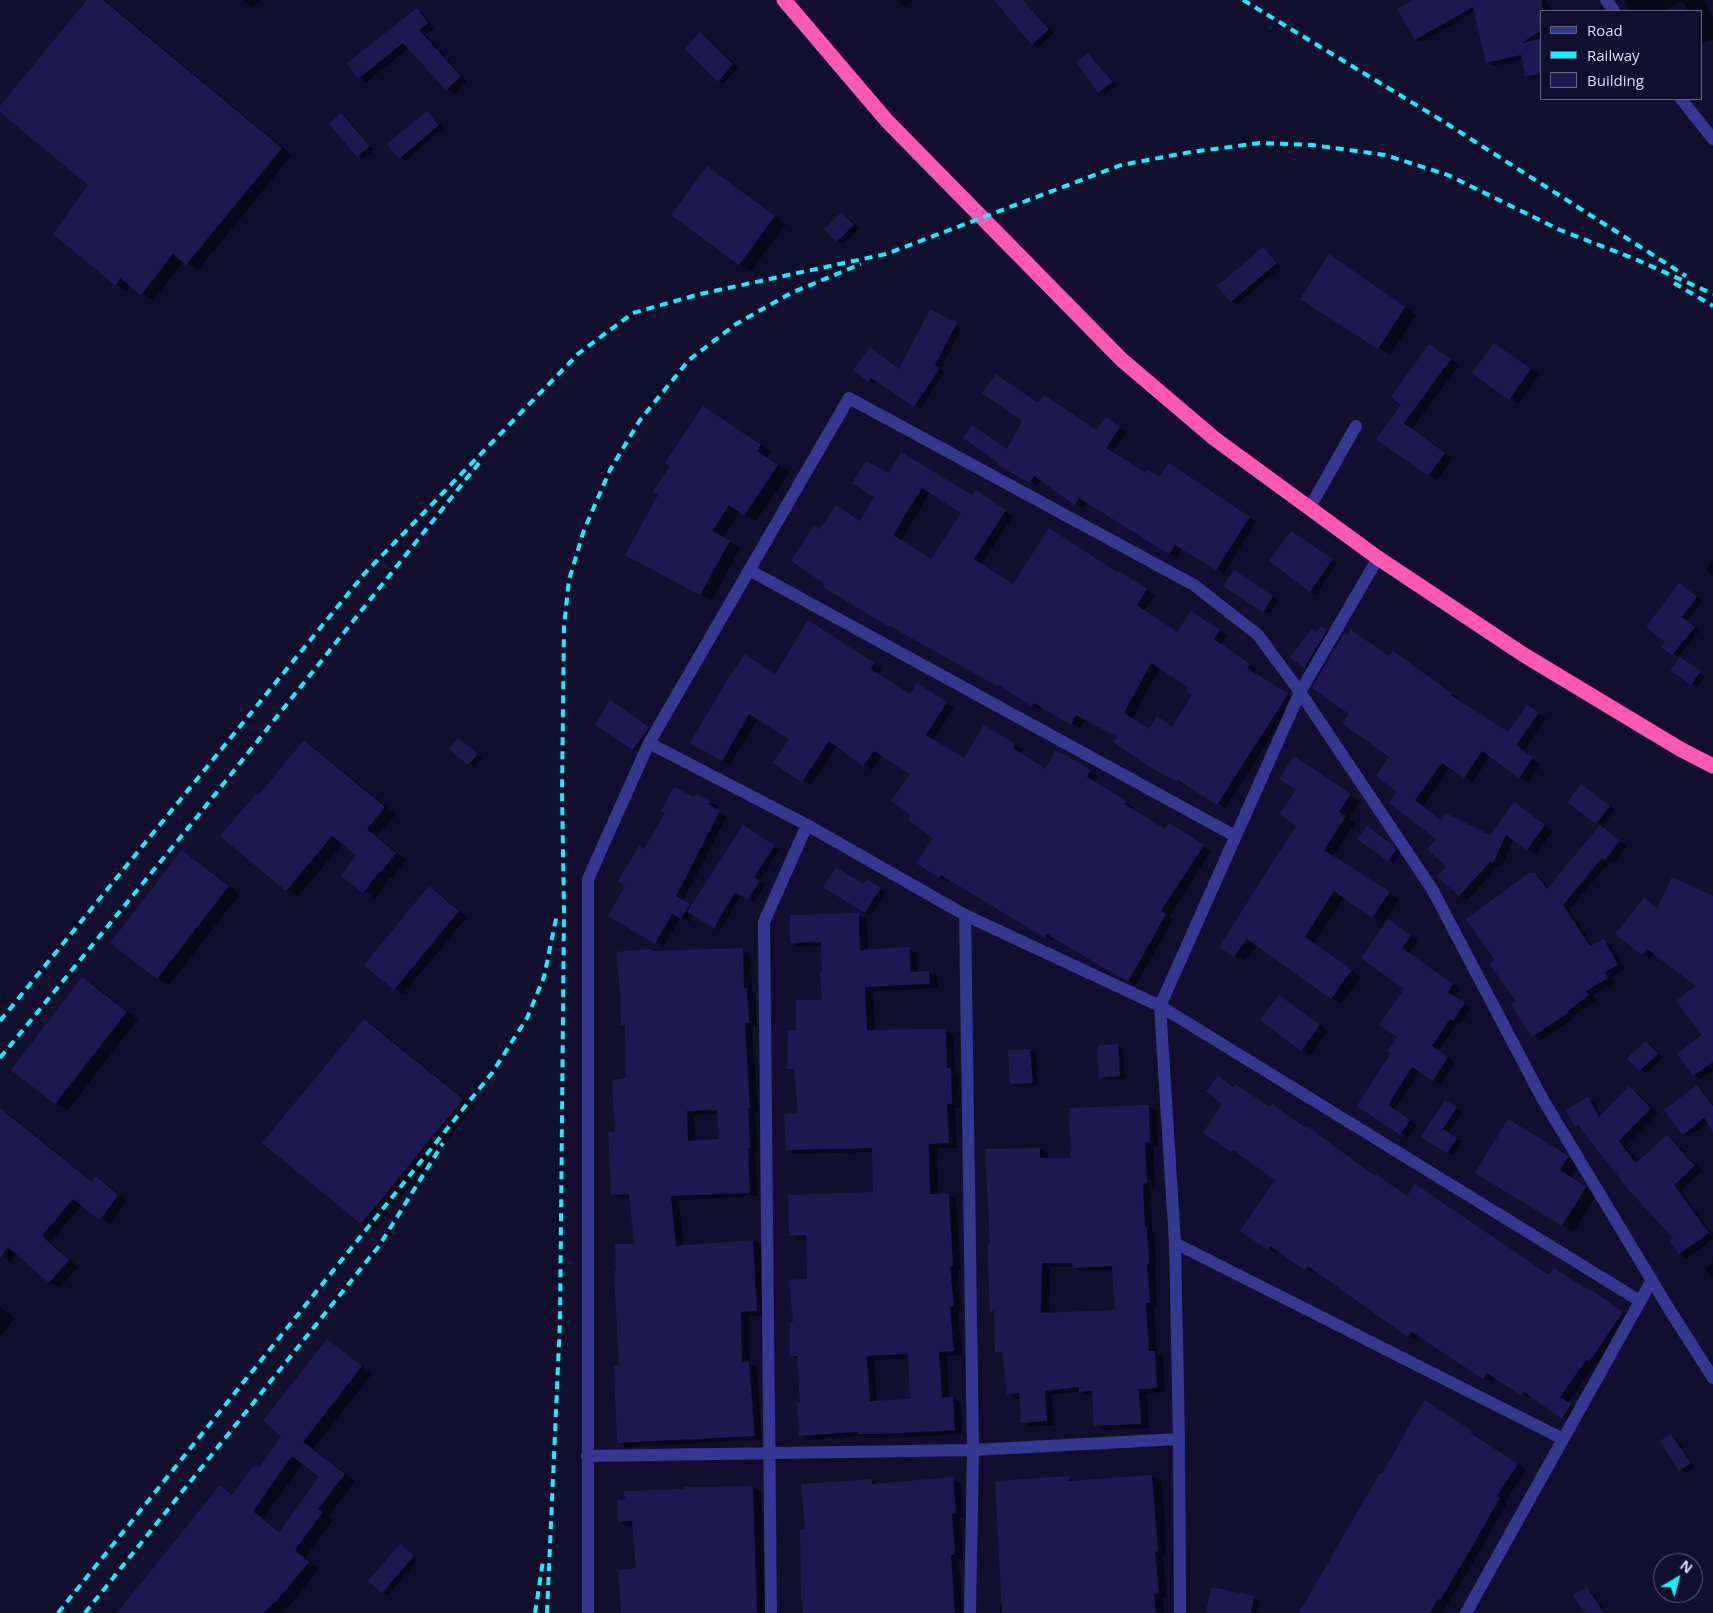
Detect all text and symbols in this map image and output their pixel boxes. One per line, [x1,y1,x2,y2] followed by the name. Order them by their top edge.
[1540,10,1703,100] legend
[1587,20,1623,40] text: Road
[1587,45,1640,65] text: Railway
[1587,70,1644,90] text: Building
[1653,1553,1703,1603] north arrow
[1676,1555,1697,1577] text: N

